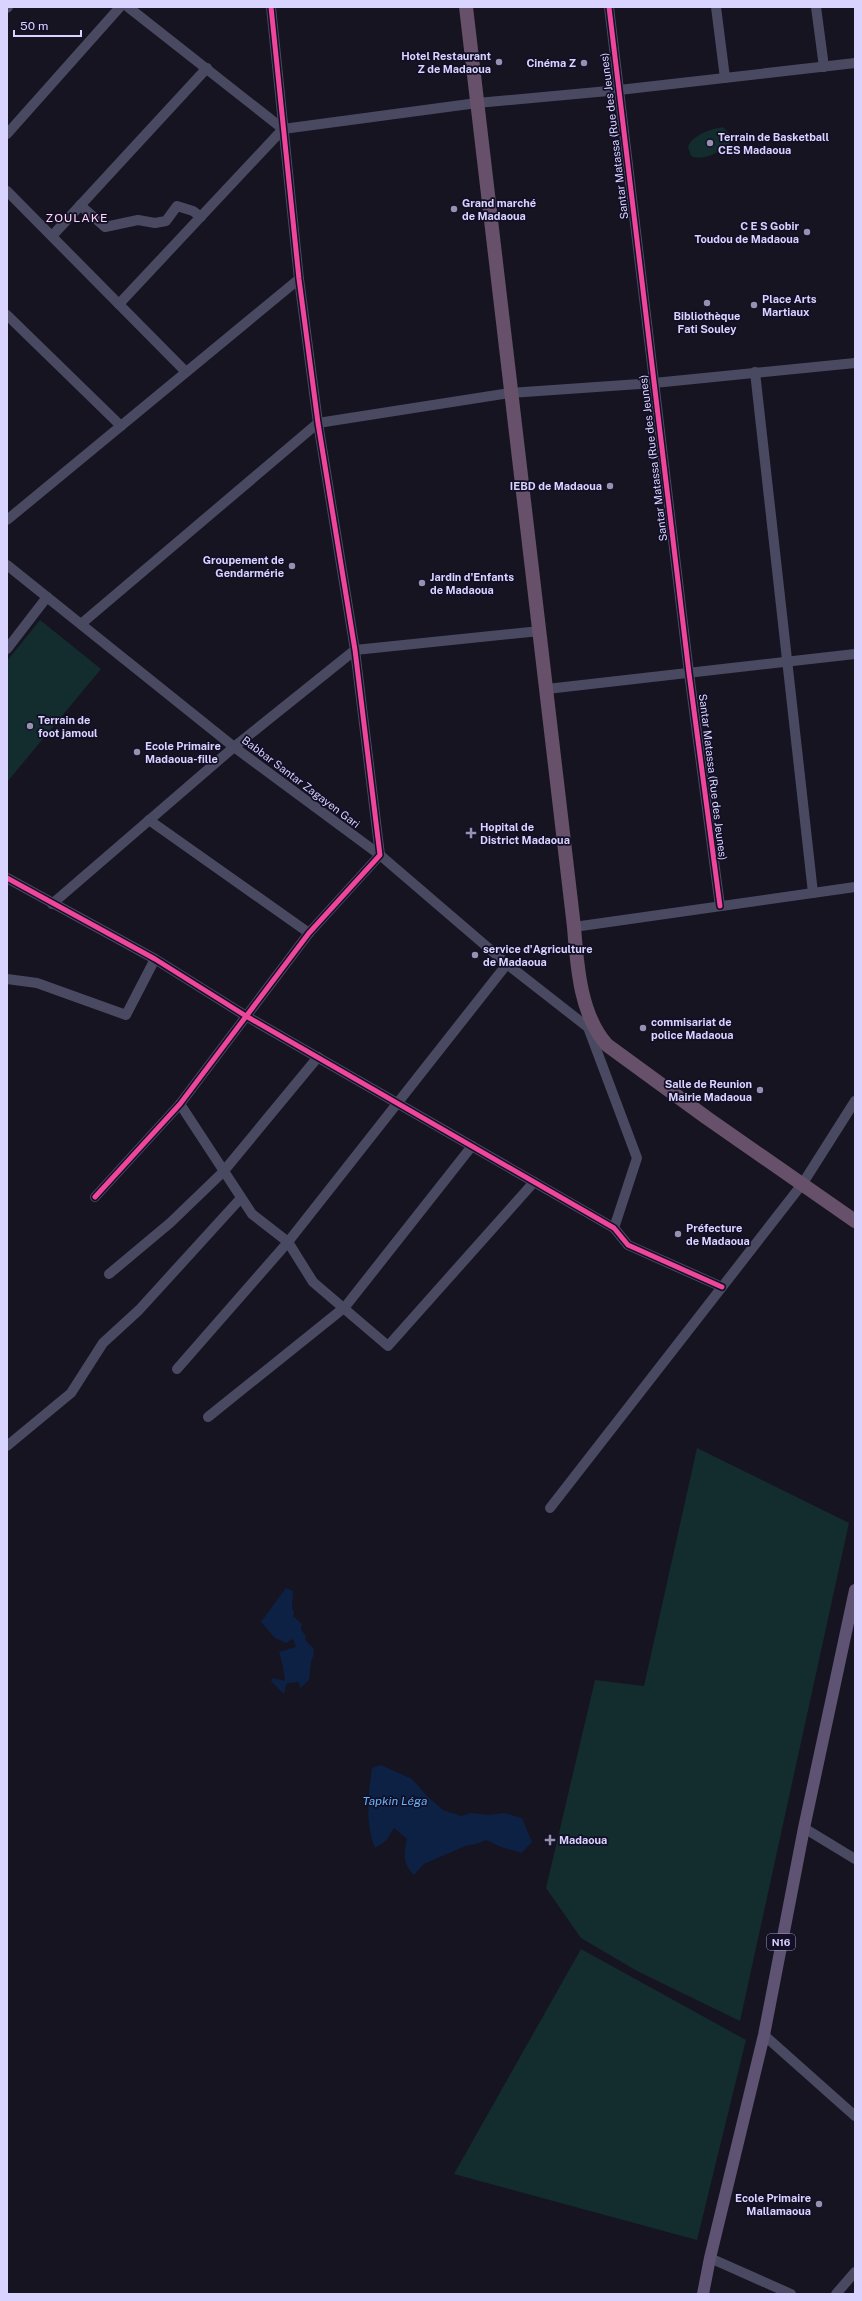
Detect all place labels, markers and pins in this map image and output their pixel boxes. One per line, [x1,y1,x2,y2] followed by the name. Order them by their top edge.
[401,50,491,75] place label: Hotel Restaurant Z de Madaoua
[494,57,504,67] marker: Hotel Restaurant Z de Madaoua
[526,57,576,69] place label: Cinéma Z
[579,58,589,68] marker: Cinéma Z
[718,131,830,156] place label: Terrain de Basketball CES Madaoua
[705,138,715,148] marker: Terrain de Basketball CES Madaoua
[462,197,536,222] place label: Grand marché de Madaoua
[449,204,459,214] marker: Grand marché de Madaoua
[694,220,799,245] place label: C E S Gobir Toudou de Madaoua
[802,227,812,237] marker: C E S Gobir Toudou de Madaoua
[762,293,817,318] place label: Place Arts Martiaux
[702,298,712,308] marker: Bibliothèque Fati Souley
[749,300,759,310] marker: Place Arts Martiaux
[674,310,740,335] place label: Bibliothèque Fati Souley
[510,480,602,492] place label: IEBD de Madaoua
[605,481,615,491] marker: IEBD de Madaoua
[203,554,284,579] place label: Groupement de Gendarmérie
[287,561,297,571] marker: Groupement de Gendarmérie
[430,571,514,596] place label: Jardin d'Enfants de Madaoua
[417,578,427,588] marker: Jardin d'Enfants de Madaoua
[38,714,98,739] place label: Terrain de foot jamoul
[25,721,35,731] marker: Terrain de foot jamoul
[145,740,221,765] place label: Ecole Primaire Madaoua-fille
[132,747,142,757] marker: Ecole Primaire Madaoua-fille
[480,821,570,846] place label: Hopital de District Madaoua
[465,827,477,839] marker: Hopital de District Madaoua
[483,943,593,968] place label: service d'Agriculture de Madaoua
[470,950,480,960] marker: service d'Agriculture de Madaoua
[651,1016,734,1041] place label: commisariat de police Madaoua
[638,1023,648,1033] marker: commisariat de police Madaoua
[665,1078,752,1103] place label: Salle de Reunion Mairie Madaoua
[755,1085,765,1095] marker: Salle de Reunion Mairie Madaoua
[686,1222,750,1247] place label: Préfecture de Madaoua
[673,1229,683,1239] marker: Préfecture de Madaoua
[544,1834,556,1846] marker: Madaoua
[559,1834,607,1846] place label: Madaoua
[735,2192,811,2217] place label: Ecole Primaire Mallamaoua
[814,2199,824,2209] marker: Ecole Primaire Mallamaoua

